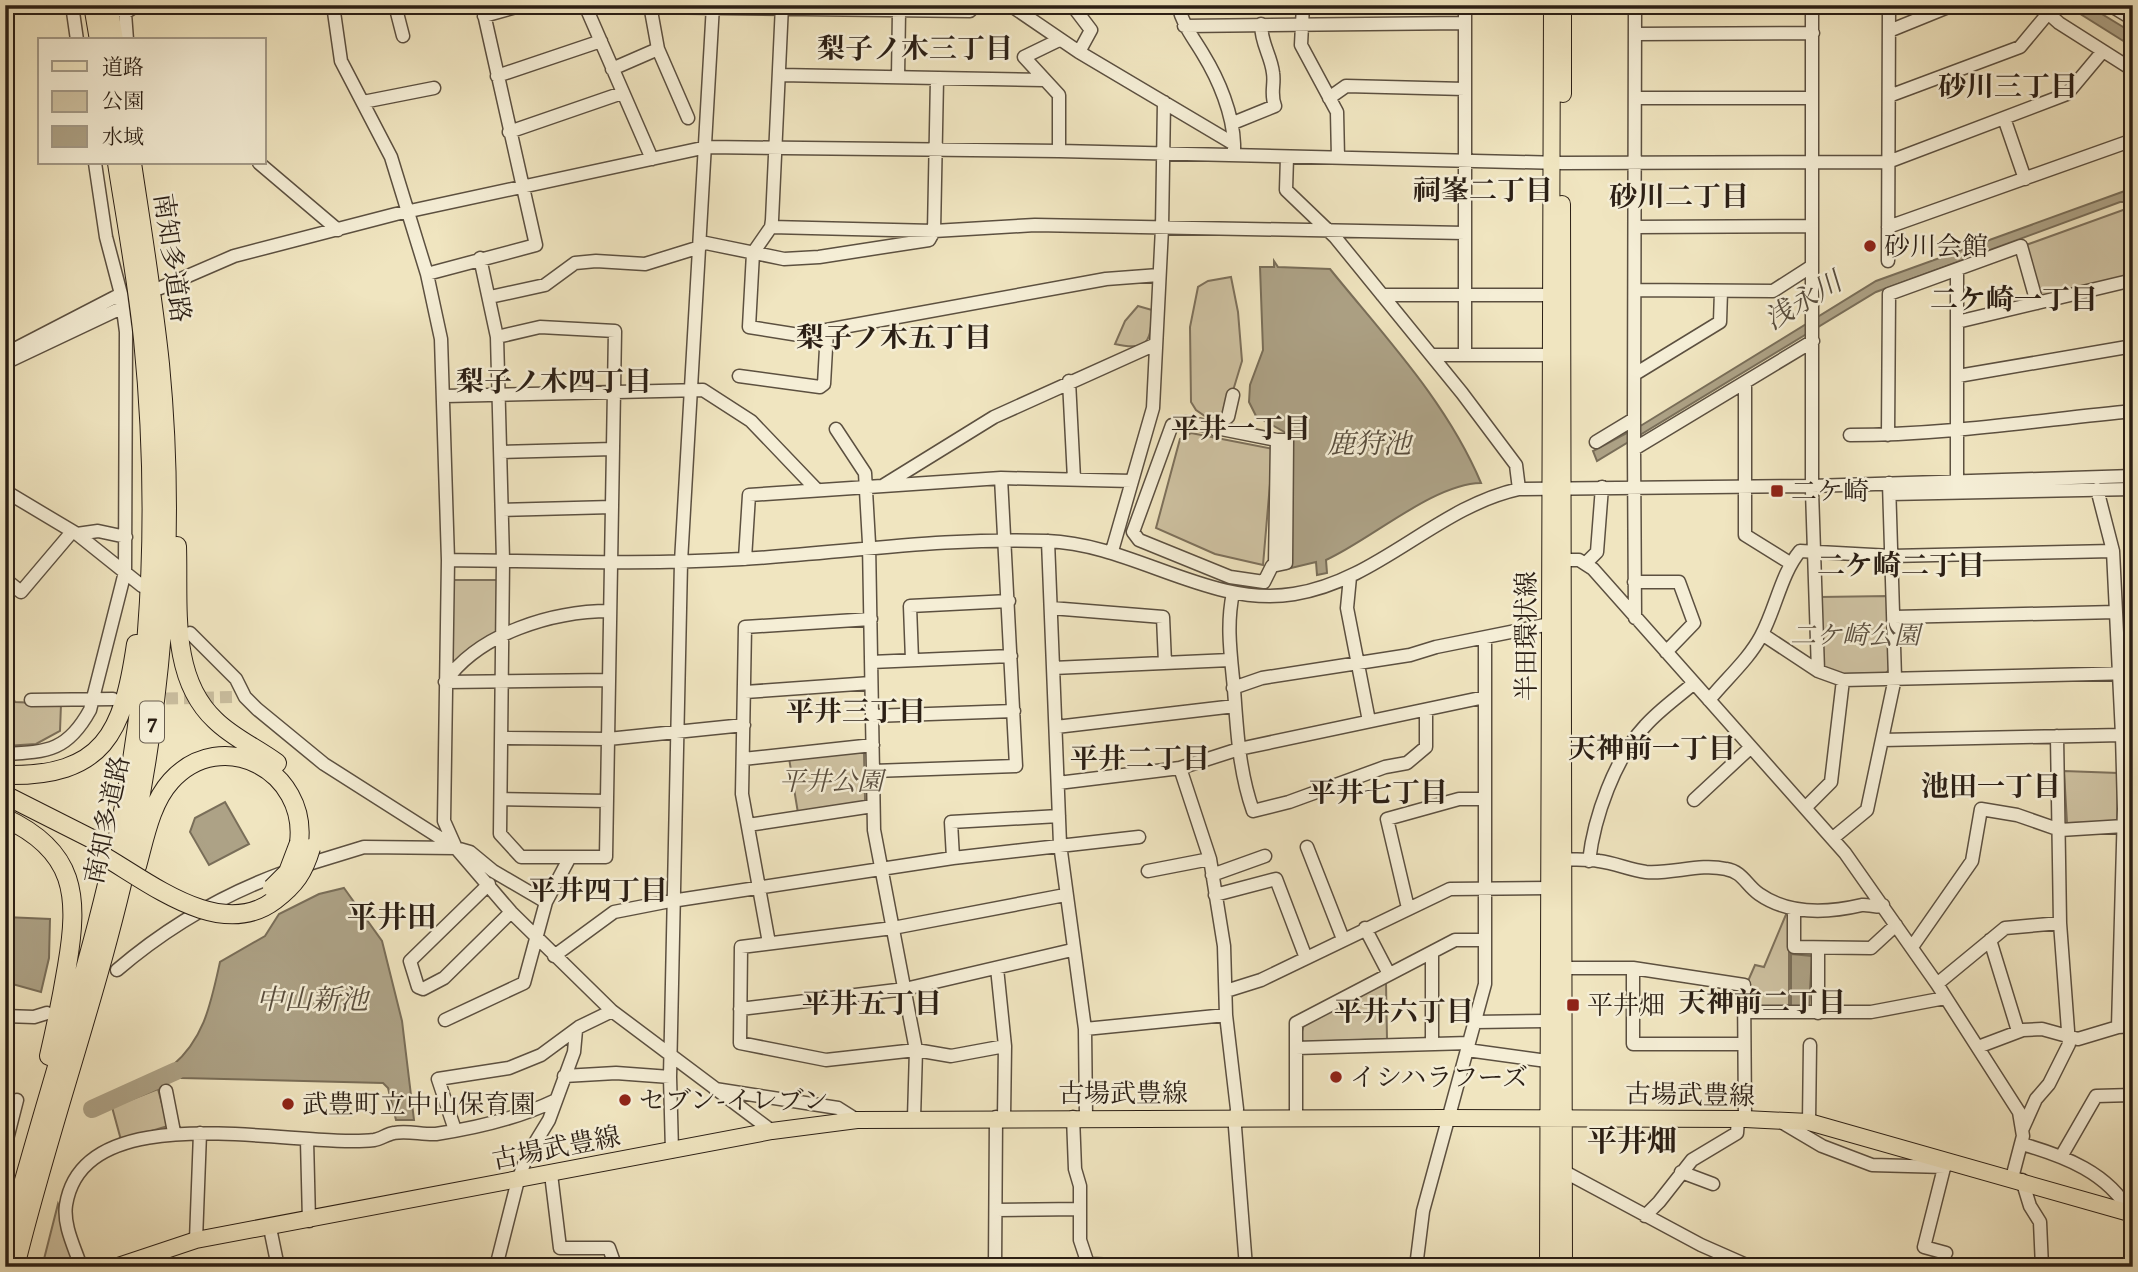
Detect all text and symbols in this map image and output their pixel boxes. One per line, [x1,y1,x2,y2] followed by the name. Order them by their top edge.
[817,30,1013,68] district label: 梨子ノ木三丁目
[38,38,266,164] legend
[102,53,144,81] text: 道路
[1938,68,2078,106] district label: 砂川三丁目
[102,87,144,115] text: 公園
[102,123,144,151] text: 水域
[1413,172,1553,210] district label: 祠峯二丁目
[1609,178,1749,216] district label: 砂川二丁目
[146,191,198,325] street label: 南知多道路
[1884,229,1988,264] place label: 砂川会館
[1862,238,1878,254] marker: 砂川会館
[1757,262,1851,339] water label: 浅永川
[1930,281,2098,319] district label: 二ケ崎一丁目
[796,319,992,357] district label: 梨子ノ木五丁目
[456,363,652,401] district label: 梨子ノ木四丁目
[1171,410,1311,448] district label: 平井一丁目
[1327,425,1414,463] water label: 鹿狩池
[1791,474,1869,509] place label: 二ケ崎
[1769,483,1785,499] marker: 二ケ崎
[1817,547,1985,585] district label: 二ケ崎二丁目
[1509,571,1544,701] street label: 半田環状線
[1790,618,1924,653] park label: 二ケ崎公園
[786,693,926,731] district label: 平井三丁目
[140,702,164,742] road number: 7
[1568,730,1736,768] district label: 天神前一丁目
[1070,740,1210,778] district label: 平井二丁目
[76,753,138,887] street label: 南知多道路
[779,764,887,799] park label: 平井公園
[1921,768,2061,806] district label: 池田一丁目
[1308,774,1448,812] district label: 平井七丁目
[528,872,668,910] district label: 平井四丁目
[347,897,437,937] district label: 平井田
[256,981,371,1019] water label: 中山新池
[1678,984,1846,1022] district label: 天神前二丁目
[802,985,942,1023] district label: 平井五丁目
[1587,988,1665,1023] place label: 平井畑
[1334,993,1474,1031] district label: 平井六丁目
[1565,997,1581,1013] marker: 平井畑
[1350,1060,1528,1095] place label: イシハラフーズ
[1328,1069,1344,1085] marker: イシハラフーズ
[1058,1076,1188,1111] street label: 古場武豊線
[1625,1076,1755,1114] street label: 古場武豊線
[639,1083,829,1118] place label: セブン-イレブン
[302,1087,536,1122] place label: 武豊町立中山保育園
[617,1092,633,1108] marker: セブン-イレブン
[280,1096,296,1112] marker: 武豊町立中山保育園
[489,1118,623,1178] street label: 古場武豊線
[1587,1121,1677,1161] district label: 平井畑

